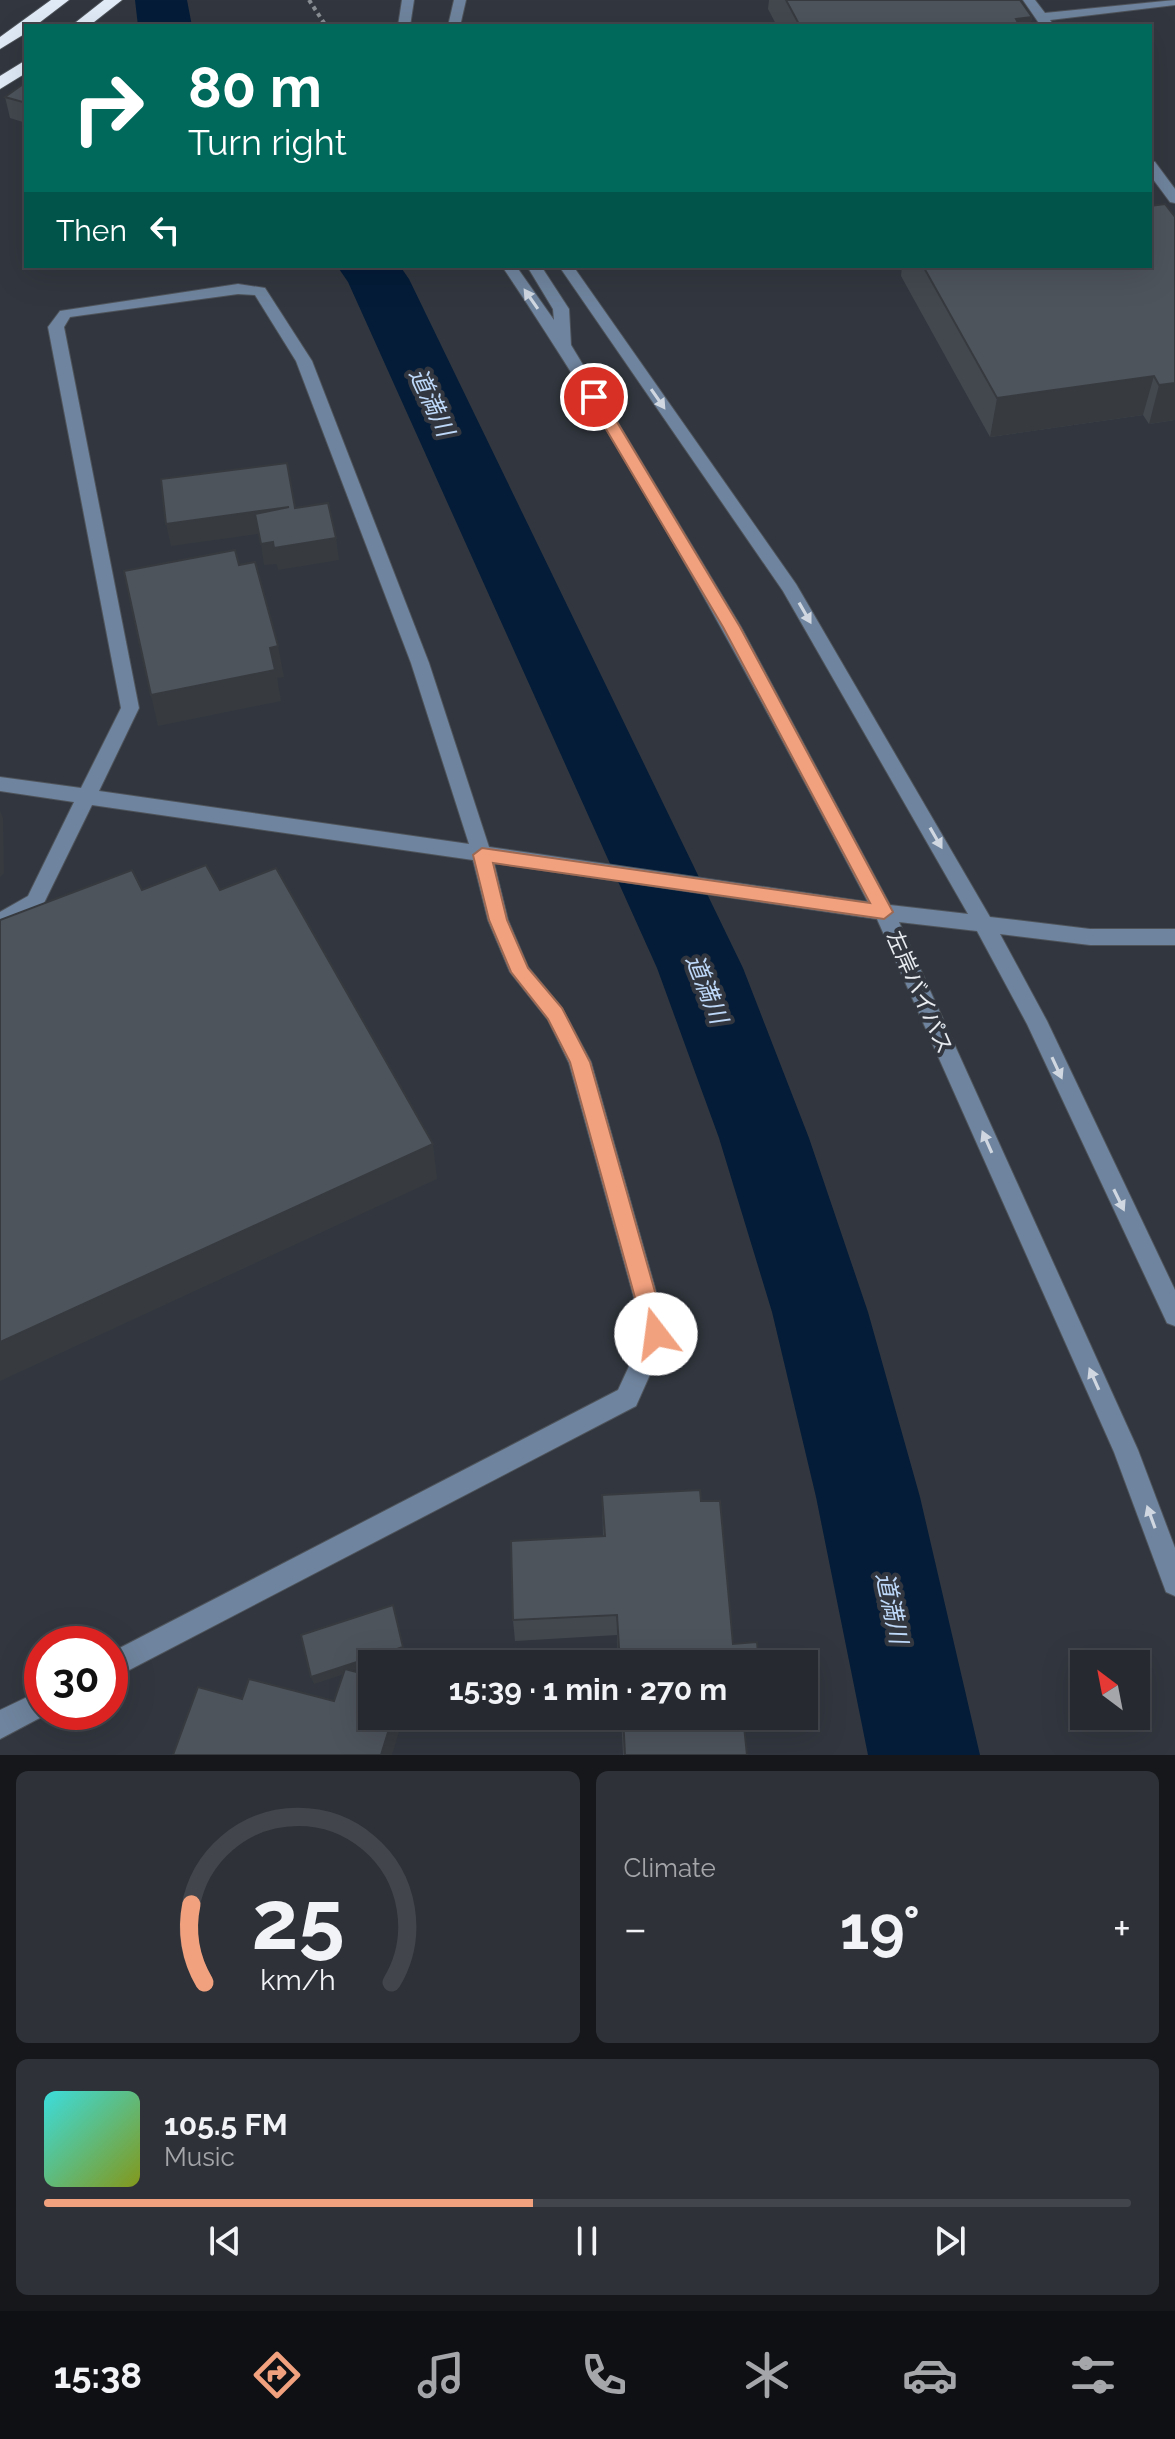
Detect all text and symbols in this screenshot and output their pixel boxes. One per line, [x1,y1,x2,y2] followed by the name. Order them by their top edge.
[188,54,322,120] text: 80 m
[56,56,160,160] icon: right
[188,121,347,163] text: Turn right
[143,208,187,252] icon: left
[56,213,127,248] text: Then
[524,288,539,310] one-way arrow
[404,363,462,443] water label: 道満川
[560,363,628,431] pin
[572,375,616,419] icon: arrive
[650,388,665,409] one-way arrow
[798,602,812,624] one-way arrow
[929,827,943,849] one-way arrow
[881,927,959,1057] street label: 左岸バイパス
[680,950,735,1031] water label: 道満川
[1050,1056,1064,1080] one-way arrow
[980,1131,994,1154] one-way arrow
[1112,1188,1126,1212] one-way arrow
[614,1292,698,1376] position arrow
[1087,1368,1101,1391] one-way arrow
[1144,1505,1156,1529] one-way arrow
[870,1570,914,1649] water label: 道満川
[24,1626,128,1730] speed limit sign: 30
[1070,1650,1150,1730] north arrow
[1070,1650,1150,1730] map controls
[449,1672,727,1707] text: 15:39 · 1 min · 270 m
[624,1853,716,1883] text: Climate
[251,1871,344,1968] text: 25
[840,1893,920,1963] text: 19°
[624,1903,647,1954] text: −
[1113,1903,1131,1954] text: +
[260,1963,335,1997] text: km/h
[164,2107,288,2142] text: 105.5 FM
[164,2142,235,2172] text: Music
[203,2219,247,2263] icon: previous
[565,2219,609,2263] icon: pause
[928,2219,972,2263] icon: next
[249,2347,305,2403] icon: directions
[413,2347,469,2403] icon: music
[576,2347,632,2403] icon: phone
[739,2347,795,2403] icon: climate
[902,2347,958,2403] icon: car
[1065,2347,1121,2403] icon: filters
[54,2354,142,2396] text: 15:38

